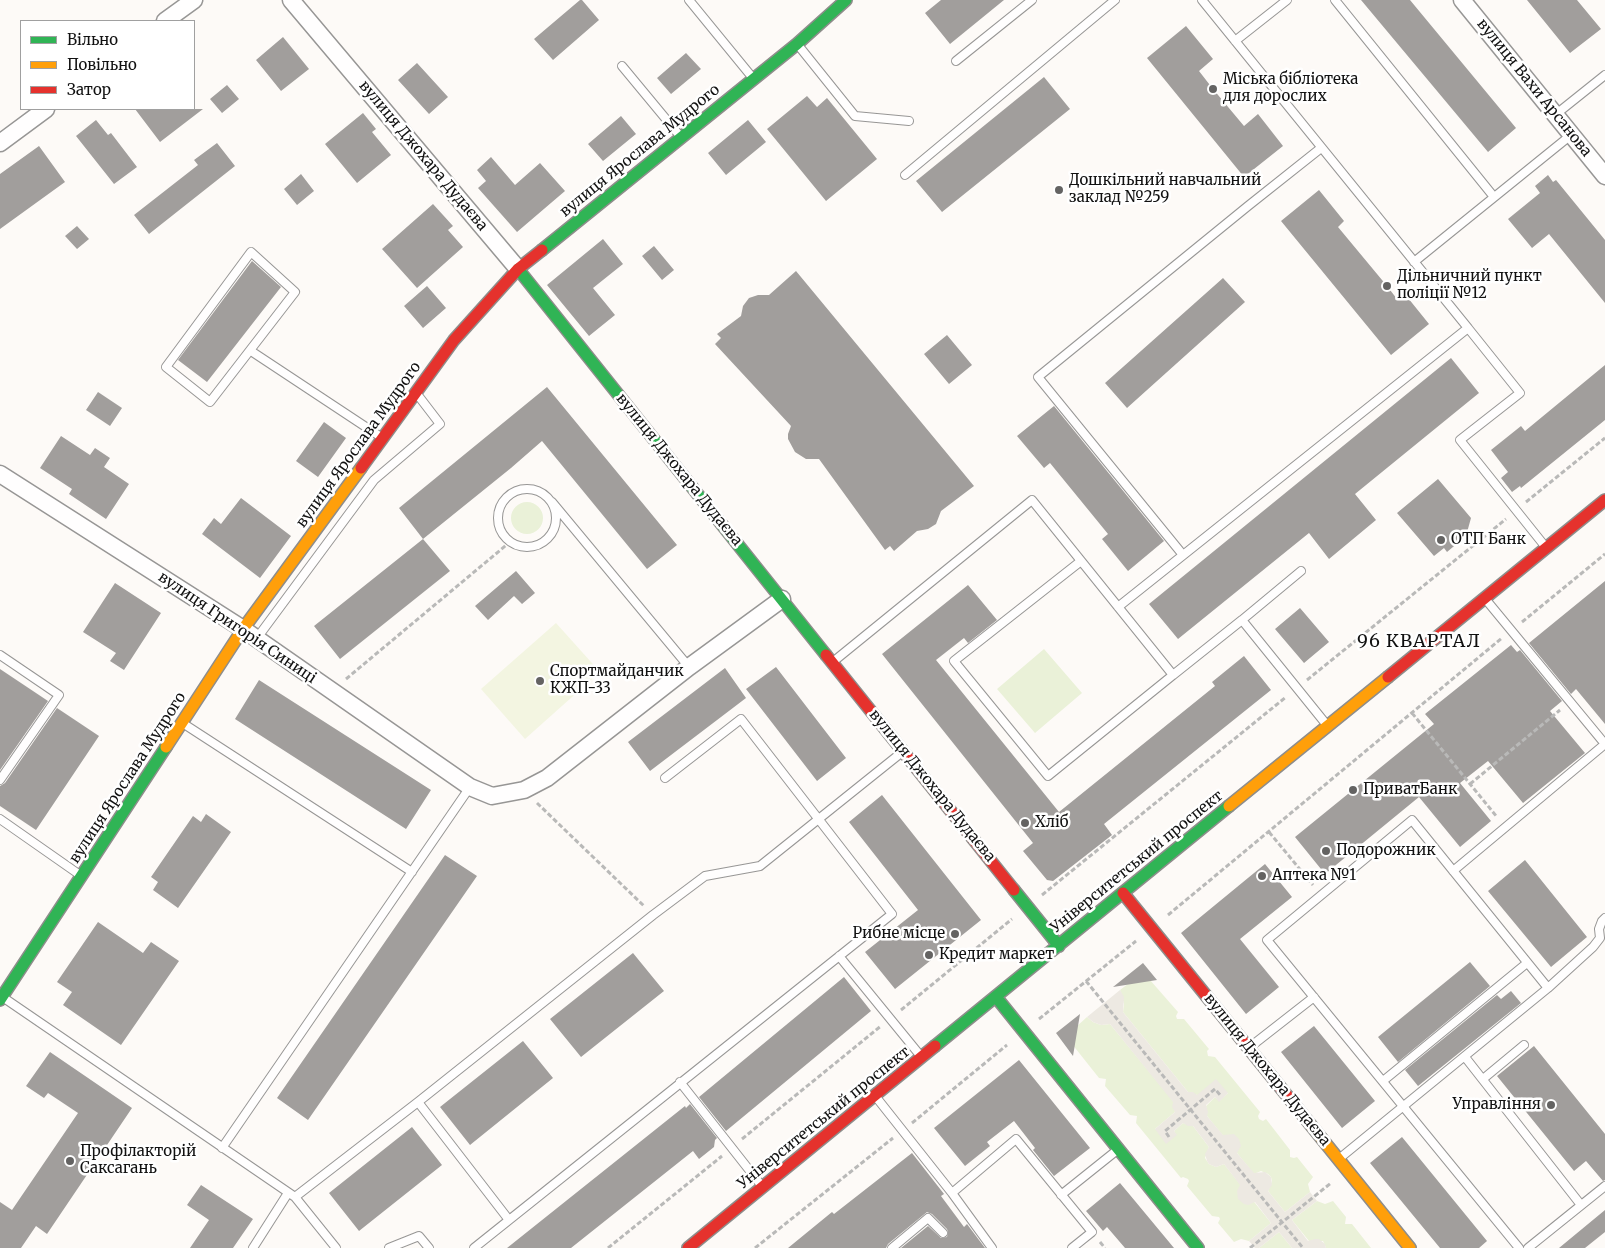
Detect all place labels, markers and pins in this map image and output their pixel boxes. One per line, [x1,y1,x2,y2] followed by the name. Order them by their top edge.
[1223,71,1358,106] place label: Міська бібліотека для дорослих
[1207,83,1219,95] marker: Міська бібліотека для дорослих
[1069,172,1261,207] place label: Дошкільний навчальний заклад №259
[1053,184,1065,196] marker: Дошкільний навчальний заклад №259
[1397,268,1542,303] place label: Дільничний пункт поліції №12
[1381,280,1393,292] marker: Дільничний пункт поліції №12
[1451,531,1526,549] place label: ОТП Банк
[1435,534,1447,546] marker: ОТП Банк
[550,663,684,698] place label: Спортмайданчик КЖП-33
[534,675,546,687] marker: Спортмайданчик КЖП-33
[1363,781,1458,799] place label: ПриватБанк
[1347,784,1359,796] marker: ПриватБанк
[1035,814,1069,832] place label: Хліб
[1019,817,1031,829] marker: Хліб
[1336,842,1436,860] place label: Подорожник
[1320,845,1332,857] marker: Подорожник
[1272,867,1356,885] place label: Аптека №1
[1256,870,1268,882] marker: Аптека №1
[852,925,945,943] place label: Рибне місце
[949,928,961,940] marker: Рибне місце
[939,946,1054,964] place label: Кредит маркет
[923,949,935,961] marker: Кредит маркет
[1452,1096,1541,1114] place label: Управління
[1545,1099,1557,1111] marker: Управління
[80,1143,196,1178] place label: Профілакторій Саксагань
[64,1155,76,1167] marker: Профілакторій Саксагань

